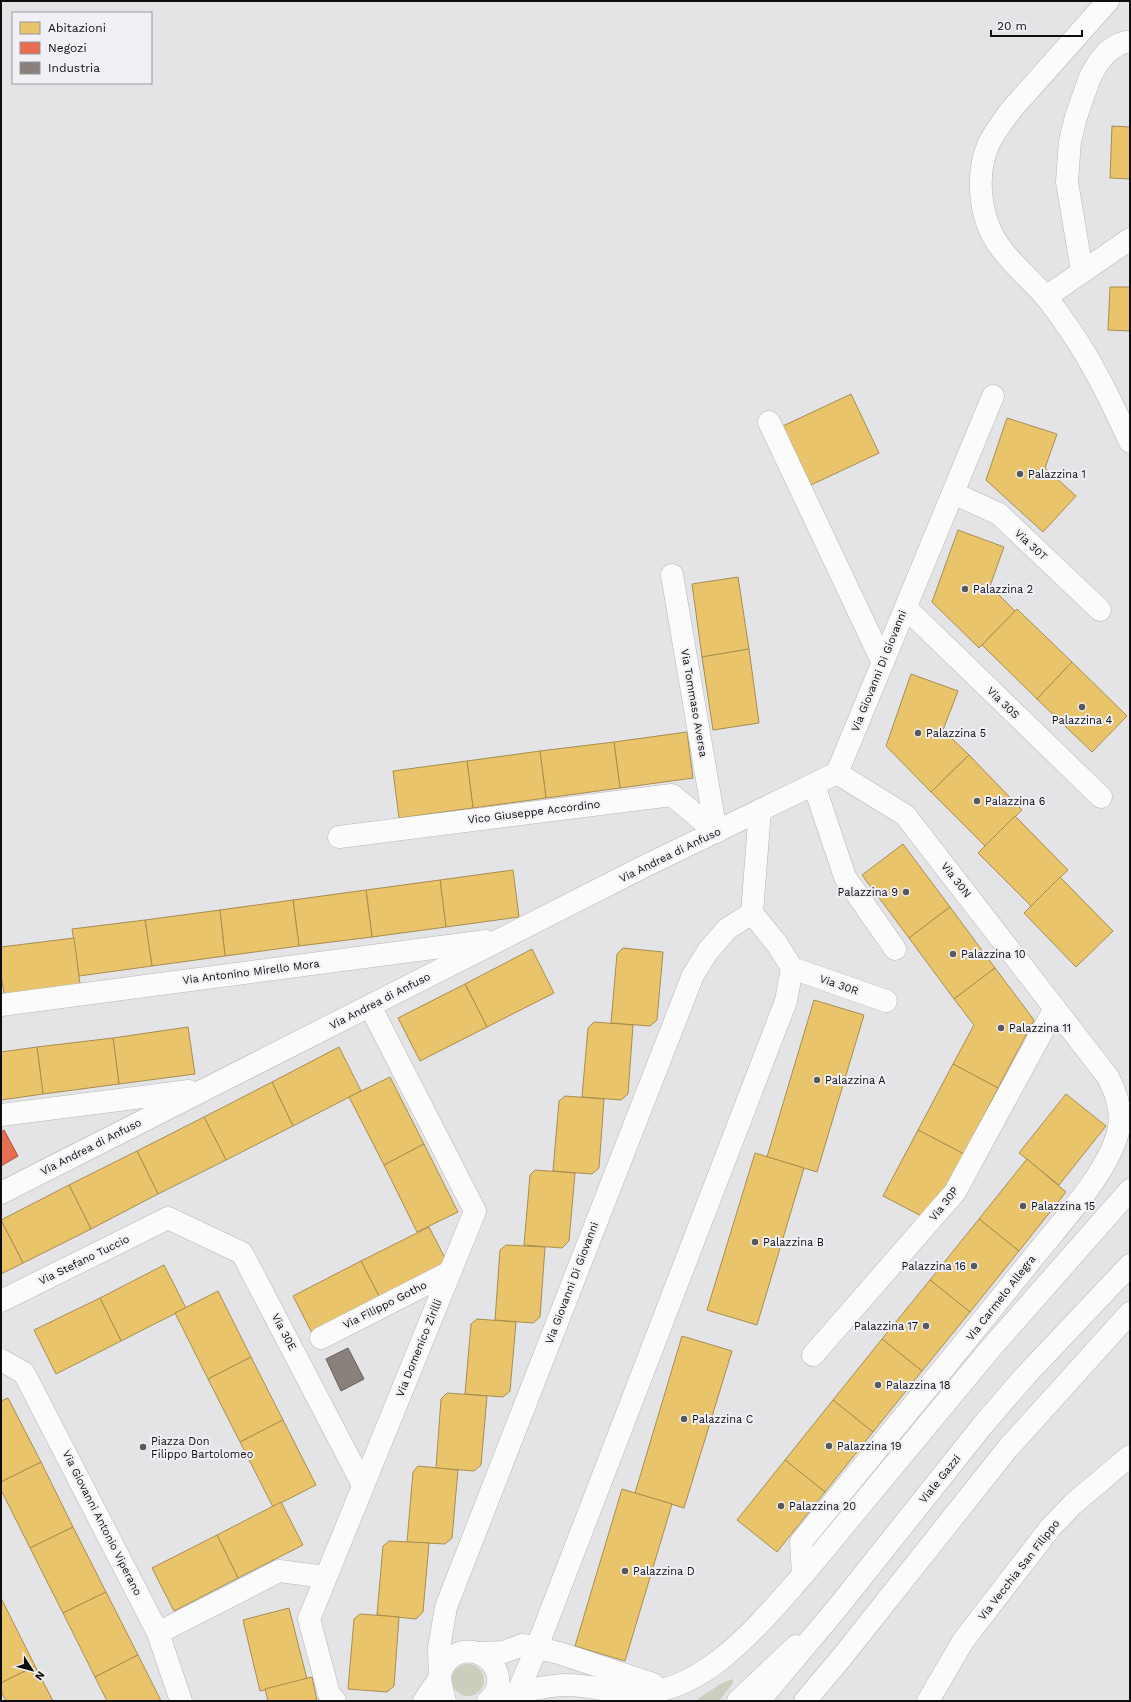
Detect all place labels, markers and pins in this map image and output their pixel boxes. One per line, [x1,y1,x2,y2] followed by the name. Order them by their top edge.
[1028,468,1086,481] place label: Palazzina 1
[1015,469,1025,479] marker: Palazzina 1
[973,583,1033,596] place label: Palazzina 2
[960,584,970,594] marker: Palazzina 2
[1077,702,1087,712] marker: Palazzina 4
[1052,714,1113,727] place label: Palazzina 4
[926,727,986,740] place label: Palazzina 5
[913,728,923,738] marker: Palazzina 5
[985,795,1046,808] place label: Palazzina 6
[972,796,982,806] marker: Palazzina 6
[837,886,898,899] place label: Palazzina 9
[901,887,911,897] marker: Palazzina 9
[961,948,1026,961] place label: Palazzina 10
[948,949,958,959] marker: Palazzina 10
[1009,1022,1071,1035] place label: Palazzina 11
[996,1023,1006,1033] marker: Palazzina 11
[825,1074,886,1087] place label: Palazzina A
[812,1075,822,1085] marker: Palazzina A
[1031,1200,1095,1213] place label: Palazzina 15
[1018,1201,1028,1211] marker: Palazzina 15
[763,1236,824,1249] place label: Palazzina B
[750,1237,760,1247] marker: Palazzina B
[902,1260,966,1273] place label: Palazzina 16
[969,1261,979,1271] marker: Palazzina 16
[854,1320,918,1333] place label: Palazzina 17
[921,1321,931,1331] marker: Palazzina 17
[886,1379,951,1392] place label: Palazzina 18
[873,1380,883,1390] marker: Palazzina 18
[692,1413,754,1426] place label: Palazzina C
[679,1414,689,1424] marker: Palazzina C
[151,1435,253,1461] place label: Piazza Don Filippo Bartolomeo
[837,1440,902,1453] place label: Palazzina 19
[824,1441,834,1451] marker: Palazzina 19
[138,1442,148,1452] marker: Piazza Don Filippo Bartolomeo
[789,1500,856,1513] place label: Palazzina 20
[776,1501,786,1511] marker: Palazzina 20
[633,1565,695,1578] place label: Palazzina D
[620,1566,630,1576] marker: Palazzina D

